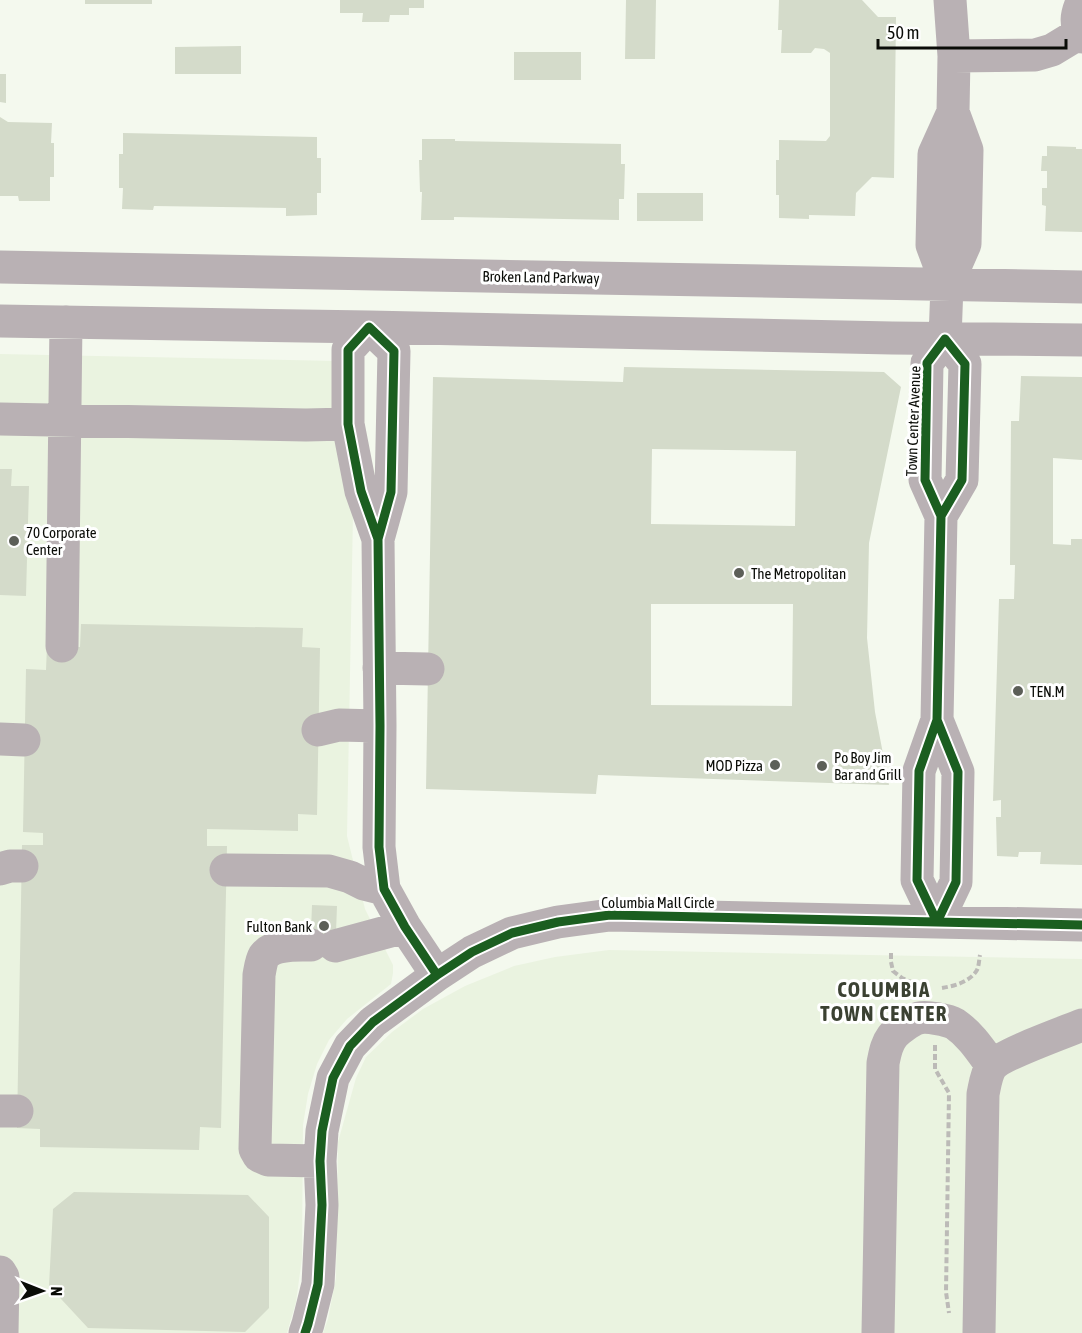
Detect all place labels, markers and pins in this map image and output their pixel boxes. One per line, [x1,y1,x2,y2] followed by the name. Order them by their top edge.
[26,524,97,558] place label: 70 Corporate Center
[7,534,21,548] marker: 70 Corporate Center
[751,565,846,582] place label: The Metropolitan
[732,566,746,580] marker: The Metropolitan
[1030,683,1065,700] place label: TEN.M
[1011,684,1025,698] marker: TEN.M
[834,749,902,783] place label: Po Boy Jim Bar and Grill
[705,757,763,774] place label: MOD Pizza
[768,758,782,772] marker: MOD Pizza
[815,759,829,773] marker: Po Boy Jim Bar and Grill
[246,918,312,935] place label: Fulton Bank
[317,919,331,933] marker: Fulton Bank

